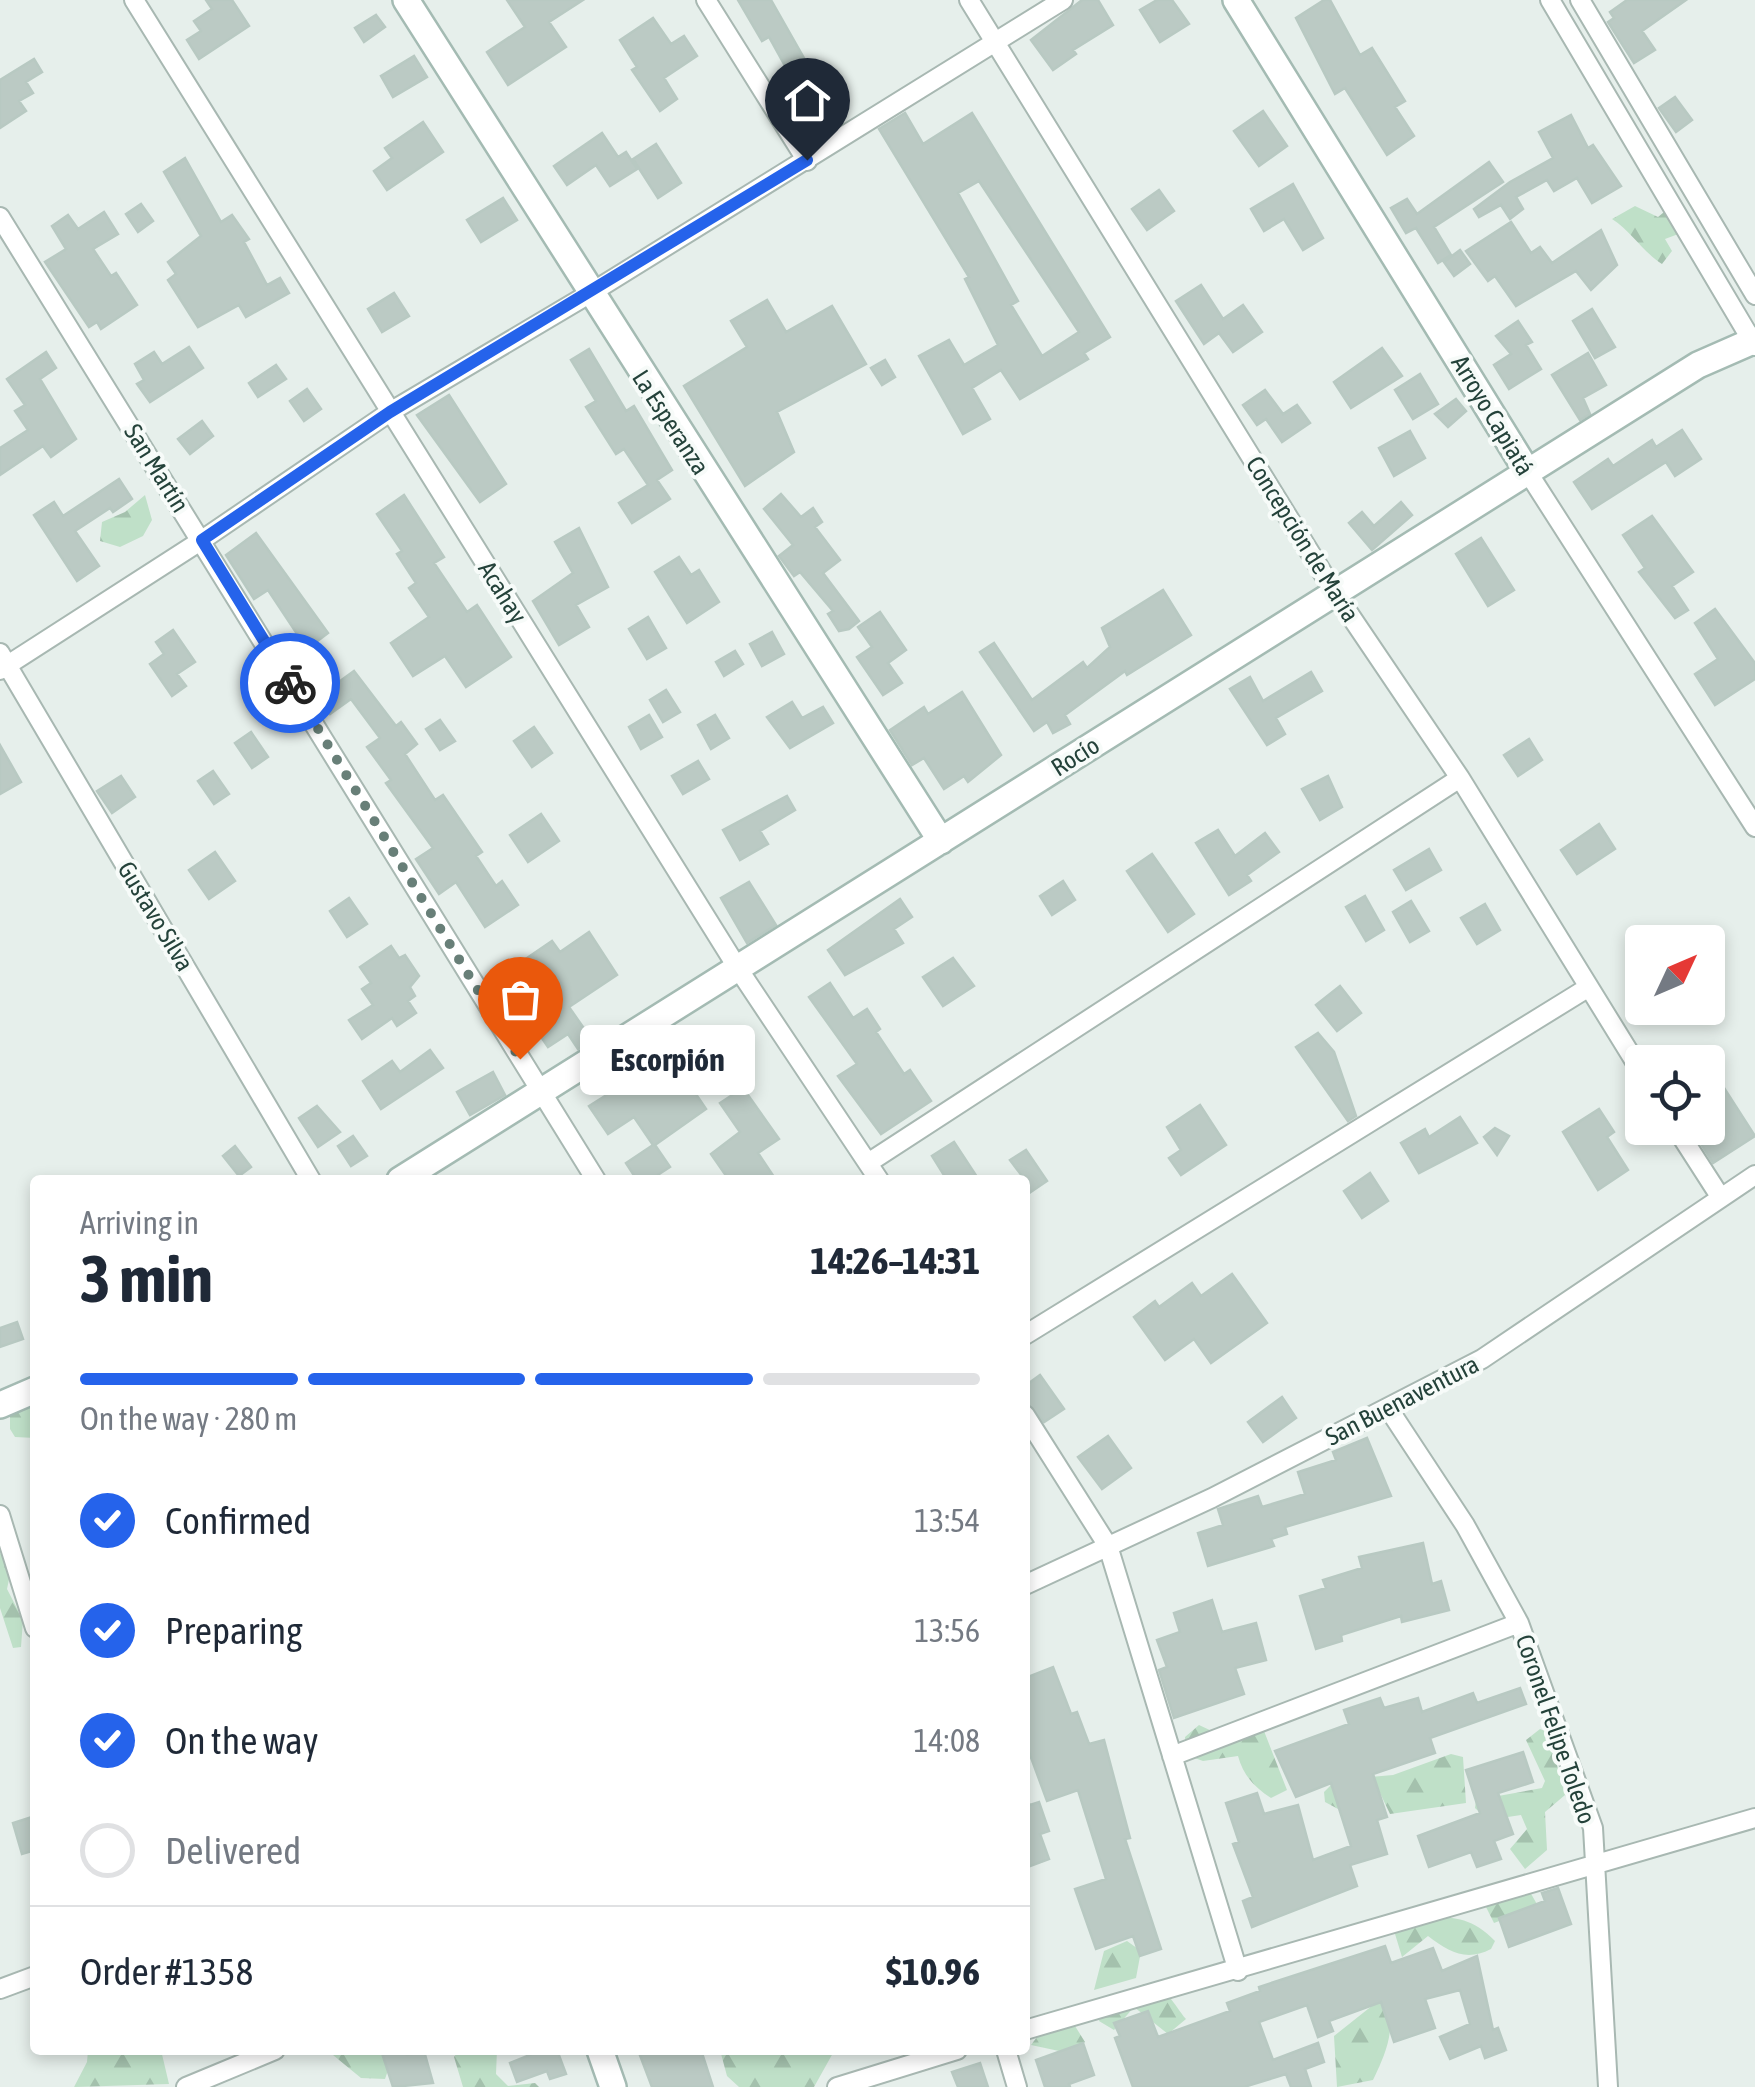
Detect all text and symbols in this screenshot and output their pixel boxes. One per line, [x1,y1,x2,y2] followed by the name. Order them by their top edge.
[765,58,850,161] pin
[780,73,835,128] icon: home
[1446,350,1540,480] street label: Arroyo Capiatá
[627,365,715,479] street label: La Esperanza
[119,419,195,517] street label: San Martín
[1241,451,1365,627] street label: Concepción de María
[473,556,533,628] street label: Acahay
[240,633,340,733] courier
[263,656,318,711] icon: bike
[1046,731,1104,781] street label: Rocío
[112,856,200,976] street label: Gustavo Silva
[1625,925,1725,1025] north arrow
[1625,925,1725,1145] map controls
[478,957,563,1060] pin
[493,972,548,1027] icon: bag
[580,1024,755,1094] callout: Escorpión
[610,1041,725,1078] text: Escorpión
[1625,1045,1725,1145] button: locate
[80,1204,199,1241] text: Arriving in
[810,1239,980,1282] text: 14:26–14:31
[80,1241,213,1316] text: 3 min
[1321,1349,1483,1451] street label: San Buenaventura
[80,1400,297,1437] text: On the way · 280 m
[80,1493,135,1548] icon: check
[165,1499,311,1542] text: Confirmed
[914,1502,980,1539] text: 13:54
[80,1603,135,1658] icon: check
[165,1609,303,1652] text: Preparing
[914,1612,980,1649] text: 13:56
[1511,1631,1601,1827] street label: Coronel Felipe Toledo
[80,1713,135,1768] icon: check
[165,1719,318,1762] text: On the way
[914,1722,980,1759] text: 14:08
[165,1829,301,1872] text: Delivered
[80,1950,253,1993] text: Order #1358
[886,1950,980,1993] text: $10.96

